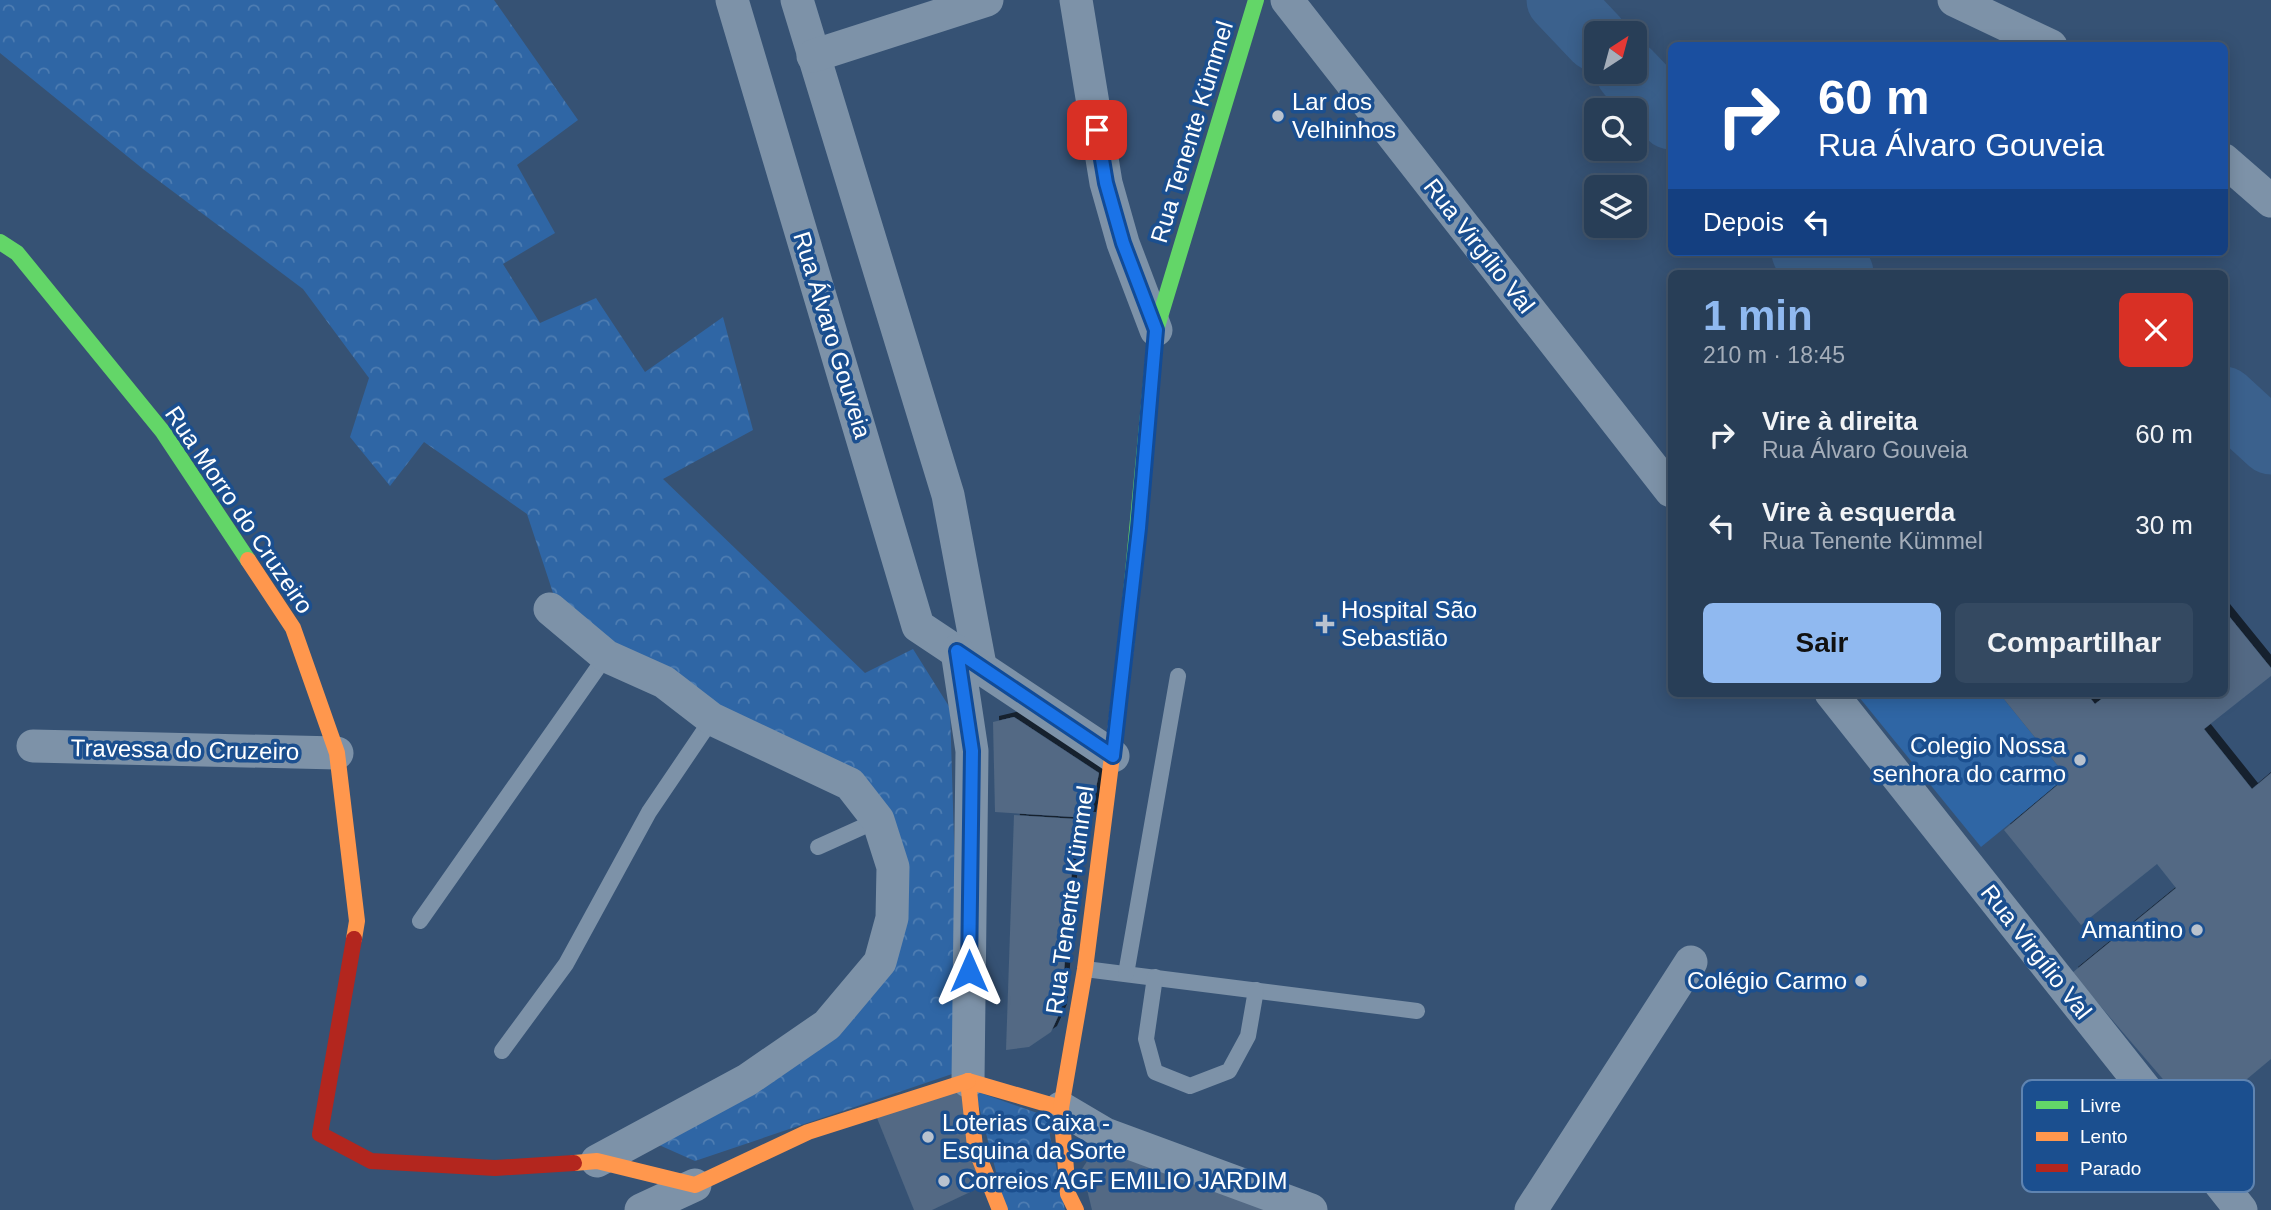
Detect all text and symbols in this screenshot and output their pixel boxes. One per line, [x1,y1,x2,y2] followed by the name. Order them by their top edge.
[1145,18,1238,246] street label: Rua Tenente Kümmel
[1584,21,1647,84] north arrow
[1584,21,1647,238] map controls
[1703,70,1794,161] icon: right
[1818,70,1930,124] text: 60 m
[1292,88,1396,143] place label: Lar dos Velhinhos
[1584,98,1647,161] button: search
[1067,100,1127,160] pin
[1270,108,1286,124] marker: Lar dos Velhinhos
[1078,111,1116,149] icon: arrive
[1818,127,2104,163] text: Rua Álvaro Gouveia
[1419,173,1540,318] street label: Rua Virgílio Val
[1584,175,1647,238] button: layers
[1798,203,1836,241] icon: left
[1703,207,1784,237] text: Depois
[788,228,877,442] street label: Rua Álvaro Gouveia
[1703,292,1813,339] text: 1 min
[2119,293,2193,367] button: close
[1703,342,1845,368] text: 210 m · 18:45
[160,401,319,618] street label: Rua Morro do Cruzeiro
[1762,406,1918,436] text: Vire à direita
[1703,416,1741,454] icon: right
[2135,419,2193,449] text: 60 m
[1762,437,1968,463] text: Rua Álvaro Gouveia
[1762,497,1955,527] text: Vire à esquerda
[1703,507,1741,545] icon: left
[2135,510,2193,540] text: 30 m
[1762,528,1983,554] text: Rua Tenente Kümmel
[1341,596,1477,651] place label: Hospital São Sebastião
[1703,603,1941,683] button: Sair
[1955,603,2193,683] button: Compartilhar
[1315,614,1335,634] marker: Hospital São Sebastião
[1873,732,2067,787] place label: Colegio Nossa senhora do carmo
[71,734,299,765] street label: Travessa do Cruzeiro
[2072,752,2088,768] marker: Colegio Nossa senhora do carmo
[1040,784,1099,1016] street label: Rua Tenente Kümmel
[1976,879,2097,1024] street label: Rua Virgílio Val
[2082,916,2183,943] place label: Amantino
[2189,922,2205,938] marker: Amantino
[932,934,1006,1008] position arrow
[1687,967,1847,994] place label: Colégio Carmo
[1853,973,1869,989] marker: Colégio Carmo
[2022,1080,2254,1192] legend
[2080,1095,2121,1116] text: Livre
[942,1109,1126,1164] place label: Loterias Caixa - Esquina da Sorte
[2080,1126,2128,1147] text: Lento
[920,1129,936,1145] marker: Loterias Caixa - Esquina da Sorte
[2080,1158,2141,1179] text: Parado
[958,1167,1287,1194] place label: Correios AGF EMILIO JARDIM
[936,1173,952,1189] marker: Correios AGF EMILIO JARDIM

